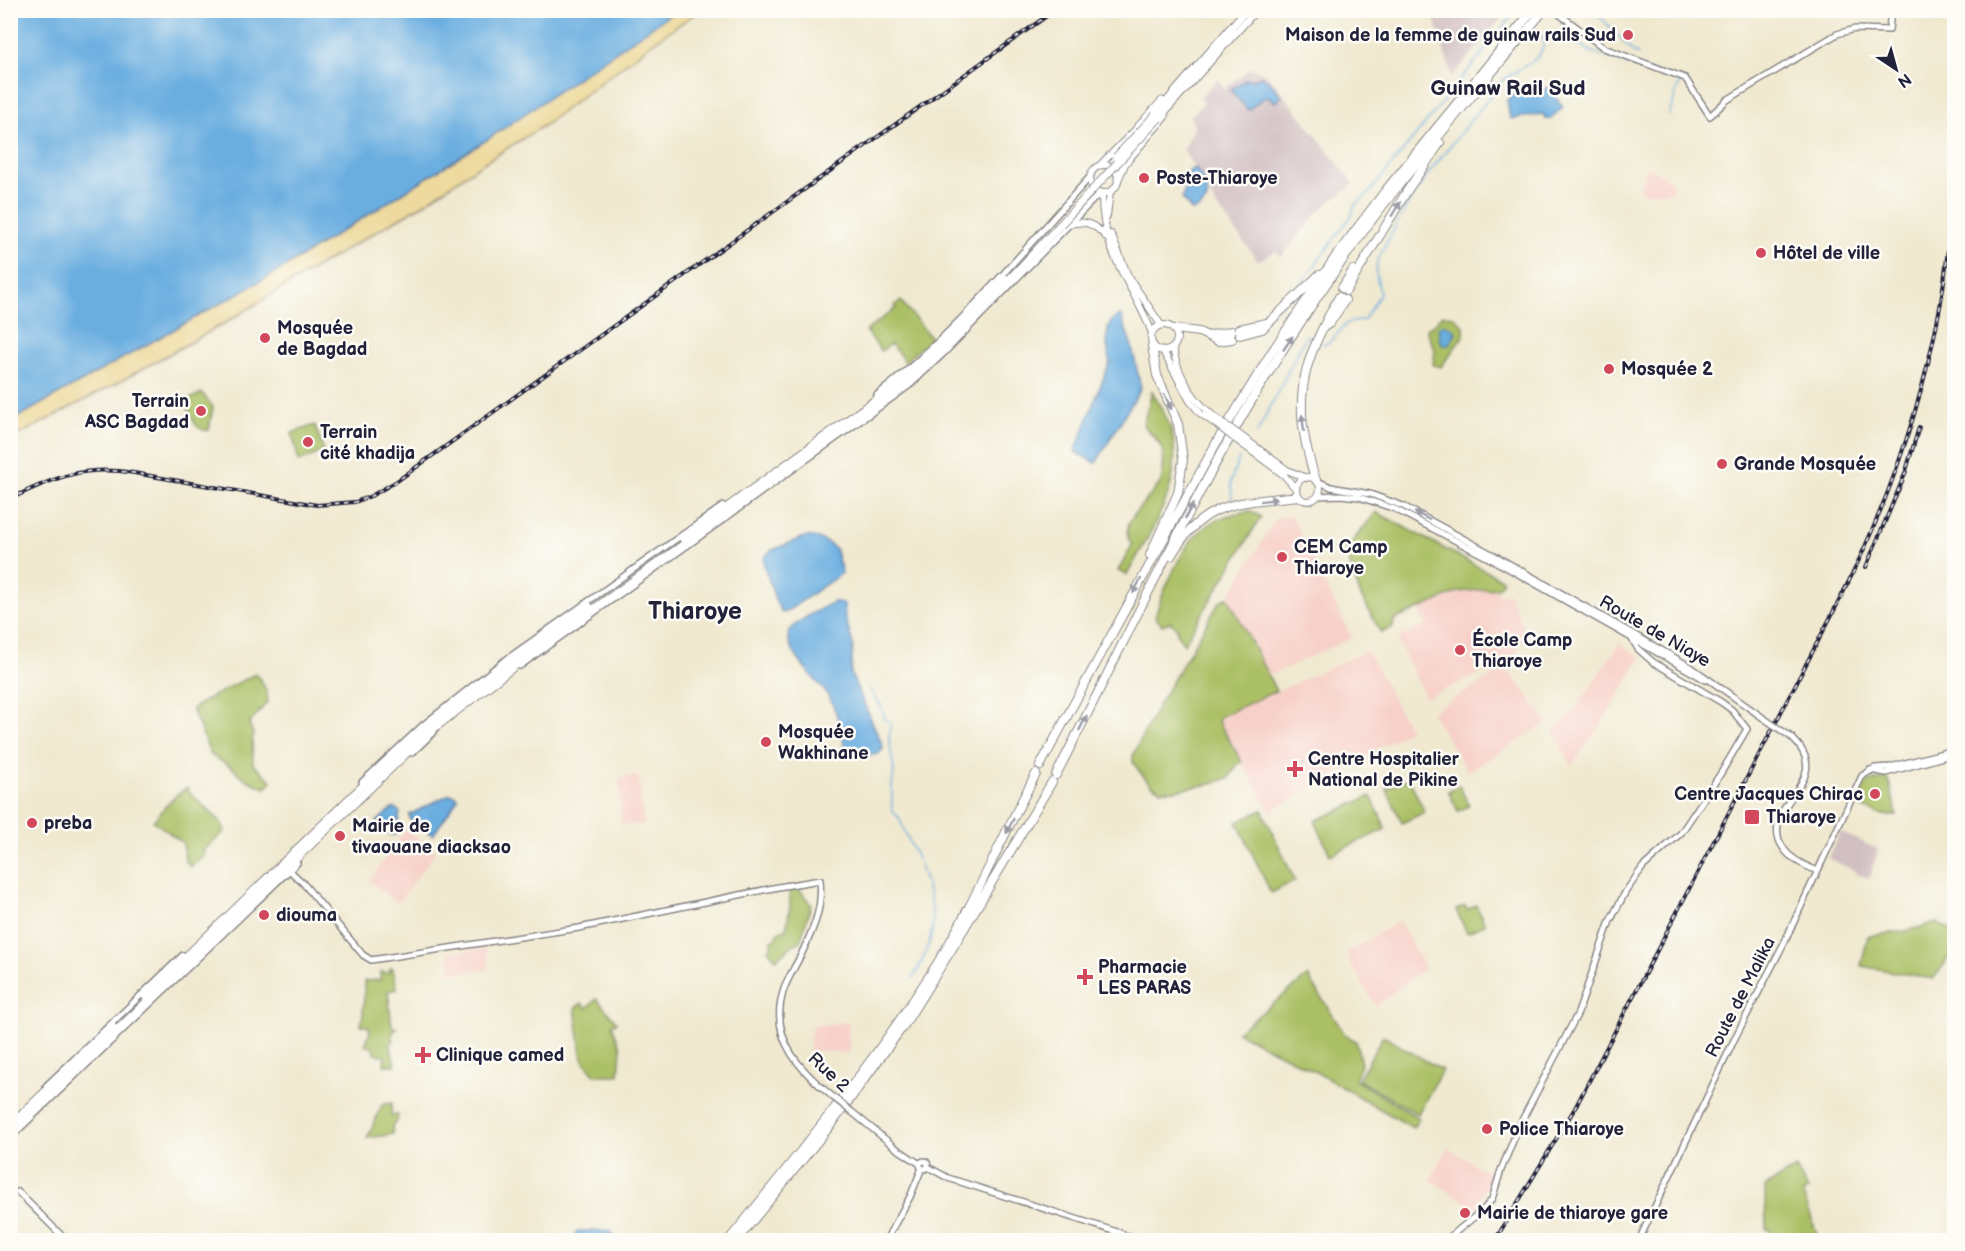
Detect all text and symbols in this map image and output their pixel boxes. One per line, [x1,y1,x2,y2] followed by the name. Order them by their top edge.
[1285,25,1616,46] place label: Maison de la femme de guinaw rails Sud
[1621,28,1635,42] marker: Maison de la femme de guinaw rails Sud
[1866,39,1926,99] north arrow
[1893,69,1914,91] text: N
[1431,76,1585,101] district label: Guinaw Rail Sud
[1156,168,1278,189] place label: Poste-Thiaroye
[1137,171,1151,185] marker: Poste-Thiaroye
[1390,202,1402,218] one-way arrow
[1773,243,1880,264] place label: Hôtel de ville
[1754,246,1768,260] marker: Hôtel de ville
[277,318,367,360] place label: Mosquée de Bagdad
[258,331,272,345] marker: Mosquée de Bagdad
[1282,335,1294,351] one-way arrow
[1621,359,1713,380] place label: Mosquée 2
[1602,362,1616,376] marker: Mosquée 2
[84,391,189,433] place label: Terrain ASC Bagdad
[1164,393,1173,410] one-way arrow
[194,404,208,418] marker: Terrain ASC Bagdad
[1298,414,1307,433] one-way arrow
[320,422,415,464] place label: Terrain cité khadija
[301,435,315,449] marker: Terrain cité khadija
[1734,454,1876,475] place label: Grande Mosquée
[1715,457,1729,471] marker: Grande Mosquée
[1259,495,1278,505] one-way arrow
[1184,502,1194,519] one-way arrow
[1413,511,1430,521] one-way arrow
[1294,537,1388,579] place label: CEM Camp Thiaroye
[1275,550,1289,564] marker: CEM Camp Thiaroye
[1132,578,1142,595] one-way arrow
[1595,591,1714,672] street label: Route de Niaye
[648,597,742,626] district label: Thiaroye
[1472,628,1572,672] place label: École Camp Thiaroye
[1453,643,1467,657] marker: École Camp Thiaroye
[1078,714,1088,731] one-way arrow
[778,722,869,764] place label: Mosquée Wakhinane
[759,735,773,749] marker: Mosquée Wakhinane
[1308,749,1460,791] place label: Centre Hospitalier National de Pikine
[1286,760,1304,778] marker: Centre Hospitalier National de Pikine
[1674,784,1863,805] place label: Centre Jacques Chirac
[1868,787,1882,801] marker: Centre Jacques Chirac
[1766,807,1836,828] place label: Thiaroye
[1743,808,1761,826] marker: Thiaroye
[44,813,92,834] place label: preba
[25,816,39,830] marker: preba
[351,816,511,858] place label: Mairie de tivaouane diacksao
[1005,817,1014,834] one-way arrow
[333,829,347,843] marker: Mairie de tivaouane diacksao
[276,905,337,926] place label: diouma
[257,908,271,922] marker: diouma
[1701,934,1780,1061] street label: Route de Malika
[1098,957,1191,999] place label: Pharmacie LES PARAS
[1076,968,1094,986] marker: Pharmacie LES PARAS
[436,1045,564,1066] place label: Clinique camed
[414,1046,432,1064] marker: Clinique camed
[804,1048,854,1097] street label: Rue 2
[1499,1119,1624,1140] place label: Police Thiaroye
[1480,1122,1494,1136] marker: Police Thiaroye
[1477,1203,1668,1224] place label: Mairie de thiaroye gare
[1458,1206,1472,1220] marker: Mairie de thiaroye gare

